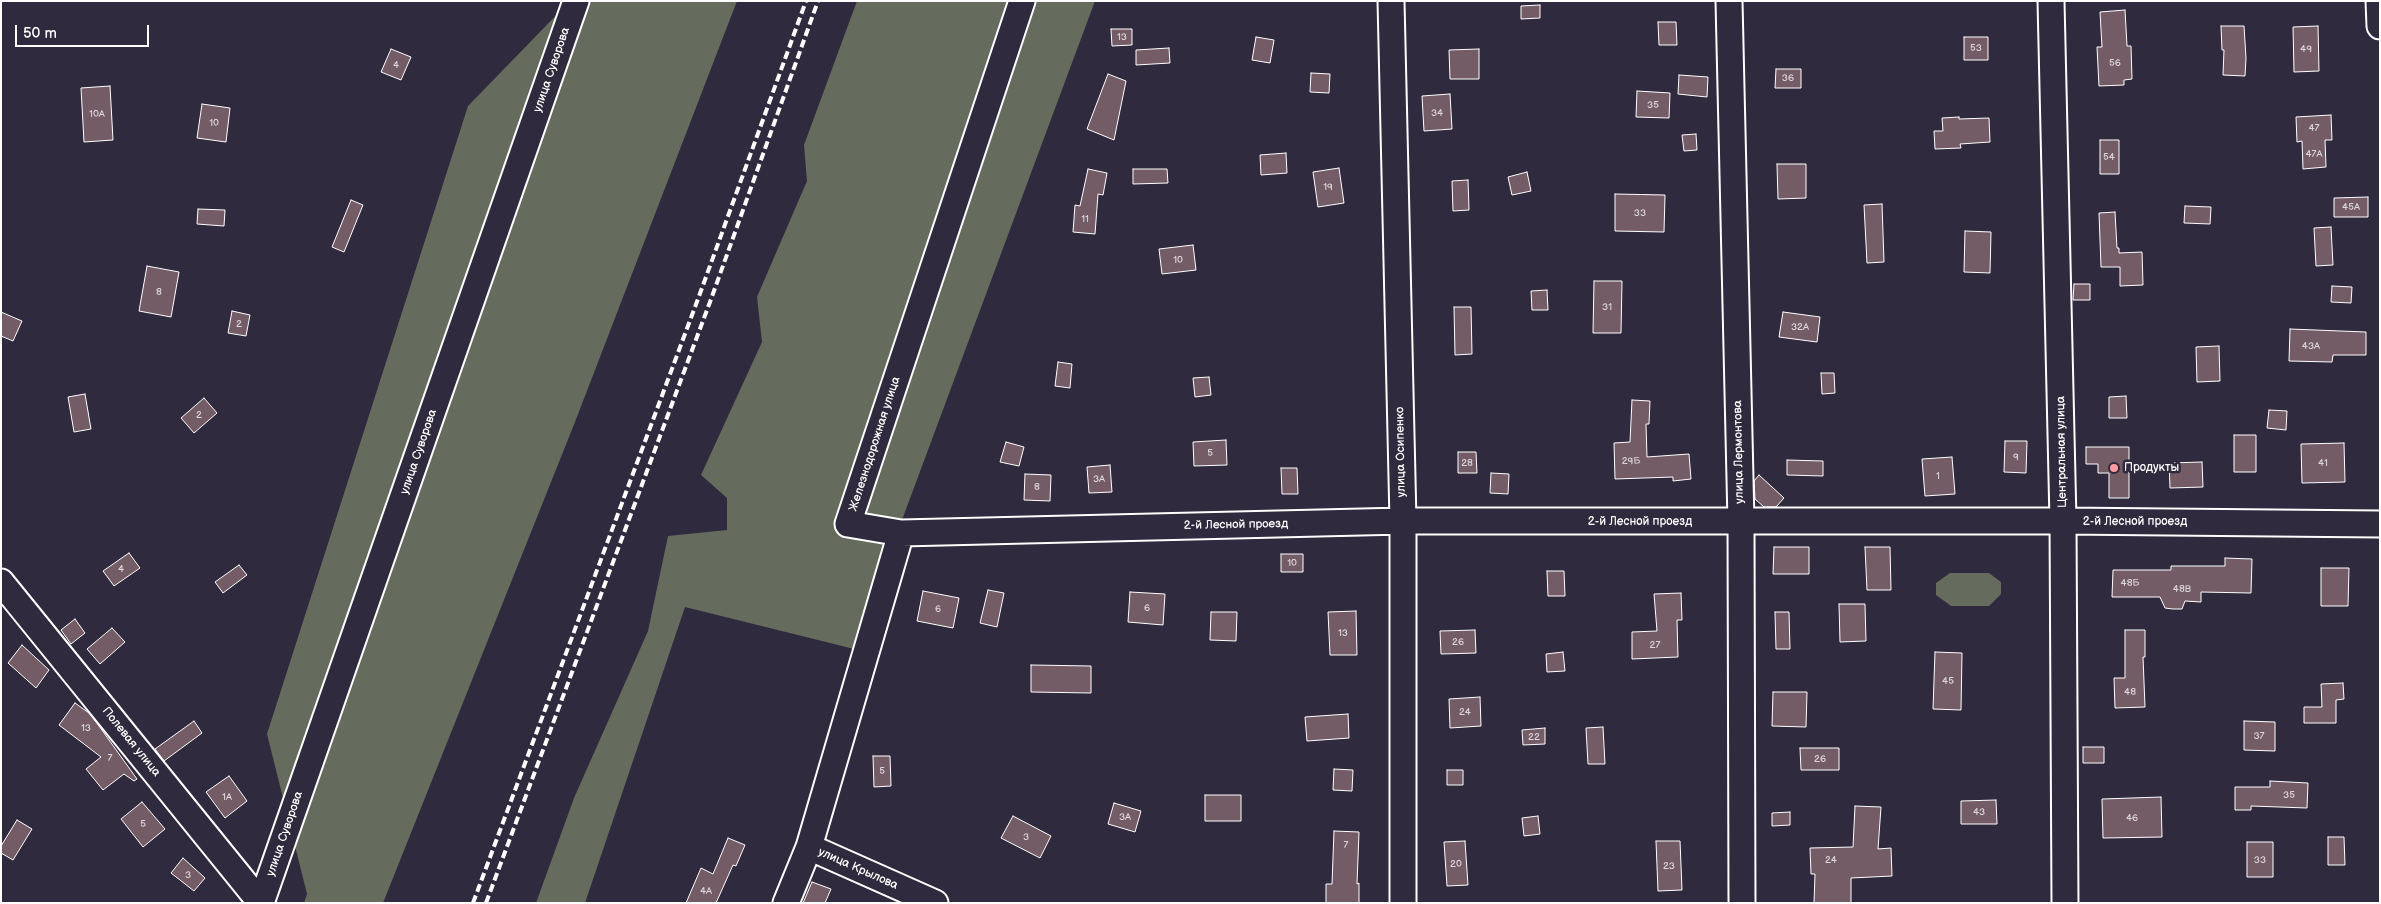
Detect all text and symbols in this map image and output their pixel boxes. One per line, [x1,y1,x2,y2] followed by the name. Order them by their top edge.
[18,15,151,47] scale bar
[23,24,57,43] text: 50 m
[531,26,573,114] street label: улица Суворова
[1117,31,1127,43] house number: 13
[1970,42,1982,54] house number: 53
[2300,43,2312,55] house number: 49
[2109,57,2121,69] house number: 56
[393,59,399,71] house number: 4
[1782,72,1794,84] house number: 36
[1647,99,1659,111] house number: 35
[1431,107,1443,119] house number: 34
[89,108,105,120] house number: 10А
[209,117,219,129] house number: 10
[2308,122,2320,134] house number: 47
[2305,148,2323,160] house number: 47А
[2103,151,2115,163] house number: 54
[1323,181,1333,193] house number: 19
[2342,201,2360,213] house number: 45А
[1634,207,1646,219] house number: 33
[1081,213,1089,225] house number: 11
[1173,254,1183,266] house number: 10
[156,286,162,298] house number: 8
[1602,301,1612,313] house number: 31
[236,318,242,330] house number: 2
[1791,321,1809,333] house number: 32А
[2302,340,2320,352] house number: 43А
[846,375,904,513] street label: Железнодорожная улица
[2054,396,2070,508] street label: Центральная улица
[1731,400,1747,504] street label: улица Лермонтова
[1393,407,1409,497] street label: улица Осипенко
[398,408,440,496] street label: улица Суворова
[196,409,202,421] house number: 2
[1207,447,1213,459] house number: 5
[2013,451,2019,463] house number: 9
[1622,455,1640,467] house number: 29Б
[1461,457,1473,469] house number: 28
[2318,457,2328,469] house number: 41
[2124,461,2179,475] place label: Продукты
[2108,462,2120,474] marker: Продукты
[1936,470,1940,482] house number: 1
[1093,473,1105,485] house number: 3А
[1034,481,1040,493] house number: 8
[1588,515,1692,529] street label: 2-й Лесной проезд
[2083,515,2187,529] street label: 2-й Лесной проезд
[1184,517,1288,533] street label: 2-й Лесной проезд
[1287,557,1297,569] house number: 10
[118,563,124,575] house number: 4
[2121,577,2139,589] house number: 48Б
[2173,583,2191,595] house number: 48В
[1144,602,1150,614] house number: 6
[935,603,941,615] house number: 6
[1338,627,1348,639] house number: 13
[1452,636,1464,648] house number: 26
[1650,639,1660,651] house number: 27
[1942,675,1954,687] house number: 45
[2124,686,2136,698] house number: 48
[99,704,163,780] street label: Полевая улица
[1459,706,1471,718] house number: 24
[81,722,91,734] house number: 13
[2253,730,2265,742] house number: 37
[1528,731,1540,743] house number: 22
[108,752,112,764] house number: 7
[1814,753,1826,765] house number: 26
[879,765,885,777] house number: 5
[2283,789,2295,801] house number: 35
[264,790,306,878] street label: улица Суворова
[222,791,232,803] house number: 1А
[1973,806,1985,818] house number: 43
[1119,811,1131,823] house number: 3А
[2126,812,2138,824] house number: 46
[140,818,146,830] house number: 5
[1023,831,1029,843] house number: 3
[1344,839,1348,851] house number: 7
[816,845,900,893] street label: улица Крылова
[1825,854,1837,866] house number: 24
[2254,854,2266,866] house number: 33
[1450,858,1462,870] house number: 20
[1663,860,1675,872] house number: 23
[185,869,191,881] house number: 3
[700,885,712,897] house number: 4А

